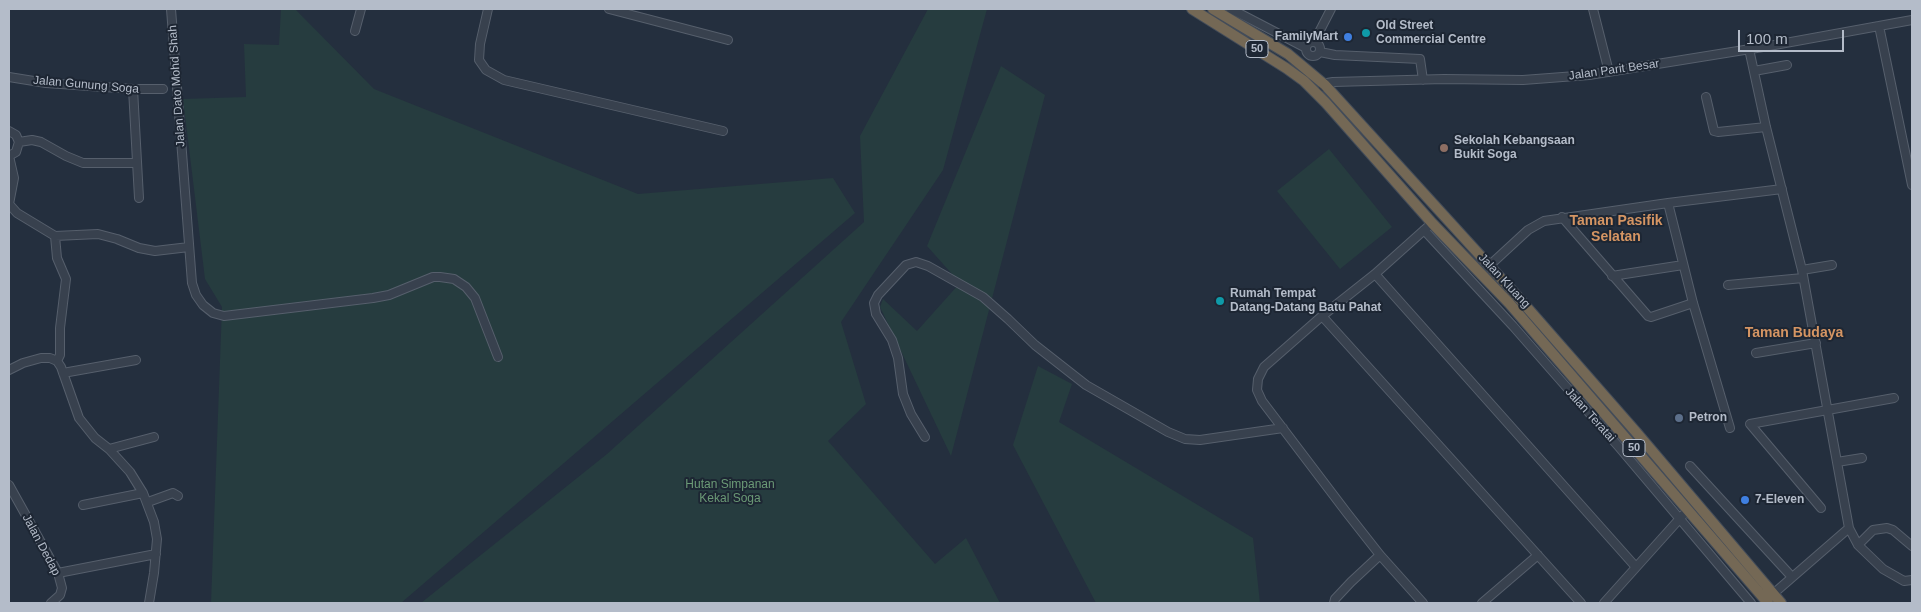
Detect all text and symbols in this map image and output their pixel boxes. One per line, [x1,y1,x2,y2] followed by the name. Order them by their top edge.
[1376,19,1486,47] place label: Old Street Commercial Centre
[1741,20,1847,52] scale bar
[166,25,188,147] street label: Jalan Dato Mohd Shah
[1360,27,1372,39] marker: Old Street Commercial Centre
[1275,30,1338,44] place label: FamilyMart
[1746,30,1788,47] text: 100 m
[1342,31,1354,43] marker: FamilyMart
[1246,41,1268,58] road number: 50
[1568,57,1660,83] street label: Jalan Parit Besar
[33,73,139,97] street label: Jalan Gunung Soga
[1454,134,1575,162] place label: Sekolah Kebangsaan Bukit Soga
[1438,142,1450,154] marker: Sekolah Kebangsaan Bukit Soga
[1569,213,1663,246] district label: Taman Pasifik Selatan
[1475,251,1533,311] street label: Jalan Kluang
[1230,287,1381,315] place label: Rumah Tempat Datang-Datang Batu Pahat
[1214,295,1226,307] marker: Rumah Tempat Datang-Datang Batu Pahat
[1745,325,1843,341] district label: Taman Budaya
[1562,385,1618,445] street label: Jalan Teratai
[1689,411,1727,425] place label: Petron
[1673,412,1685,424] marker: Petron
[1623,439,1645,456] road number: 50
[685,478,775,506] park label: Hutan Simpanan Kekal Soga
[1755,493,1804,507] place label: 7-Eleven
[1739,494,1751,506] marker: 7-Eleven
[19,512,63,578] street label: Jalan Dedap

